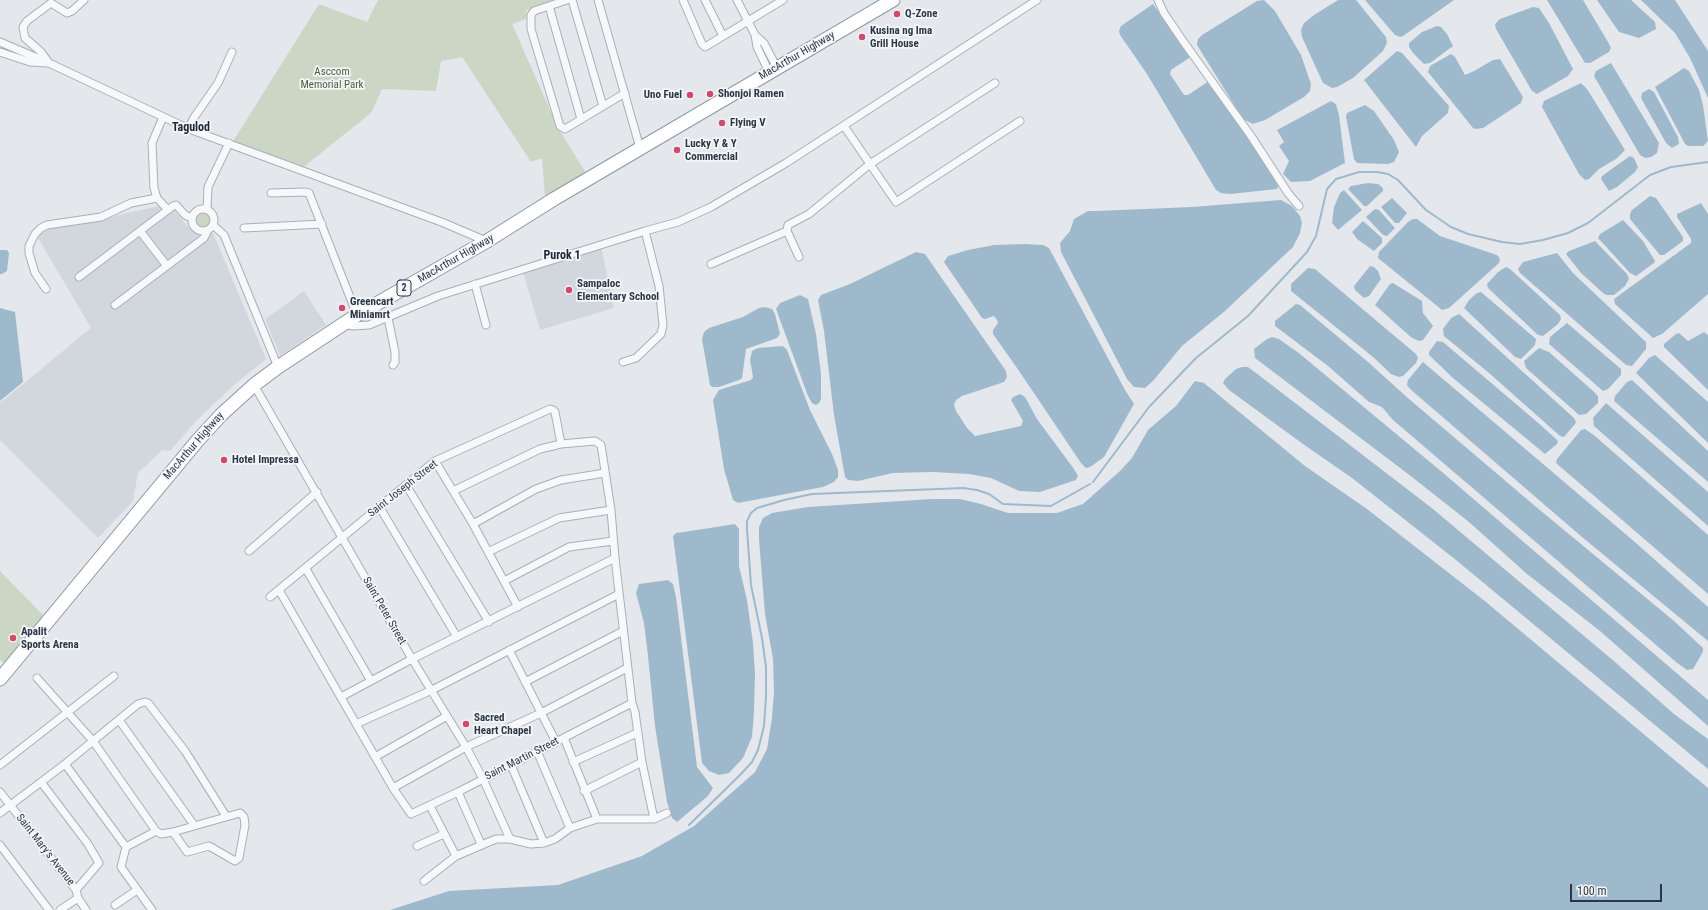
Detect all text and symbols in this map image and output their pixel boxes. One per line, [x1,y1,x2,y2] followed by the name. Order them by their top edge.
[905,7,937,21] place label: Q-Zone
[892,9,902,19] marker: Q-Zone
[870,24,932,50] place label: Kusina ng Ima Grill House
[757,29,837,83] street label: MacArthur Highway
[857,32,867,42] marker: Kusina ng Ima Grill House
[300,65,364,91] park label: Asccom Memorial Park
[718,87,784,101] place label: Shonjoi Ramen
[644,88,682,102] place label: Uno Fuel
[705,89,715,99] marker: Shonjoi Ramen
[685,90,695,100] marker: Uno Fuel
[730,116,766,130] place label: Flying V
[717,118,727,128] marker: Flying V
[172,121,210,135] district label: Tagulod
[685,137,738,163] place label: Lucky Y & Y Commercial
[672,145,682,155] marker: Lucky Y & Y Commercial
[416,232,496,286] street label: MacArthur Highway
[543,249,581,263] district label: Purok 1
[577,277,659,303] place label: Sampaloc Elementary School
[397,280,411,296] road number: 2
[564,285,574,295] marker: Sampaloc Elementary School
[350,295,393,321] place label: Greencart Miniamrt
[337,303,347,313] marker: Greencart Miniamrt
[161,409,227,483] street label: MacArthur Highway
[232,453,299,467] place label: Hotel Impressa
[219,455,229,465] marker: Hotel Impressa
[366,458,440,520] street label: Saint Joseph Street
[359,575,409,647] street label: Saint Peter Street
[21,625,79,651] place label: Apalit Sports Arena
[8,633,18,643] marker: Apalit Sports Arena
[474,711,531,737] place label: Sacred Heart Chapel
[461,719,471,729] marker: Sacred Heart Chapel
[483,735,561,783] street label: Saint Martin Street
[13,812,77,888] street label: Saint Mary's Avenue
[1572,876,1664,902] scale bar
[1577,884,1607,898] text: 100 m

